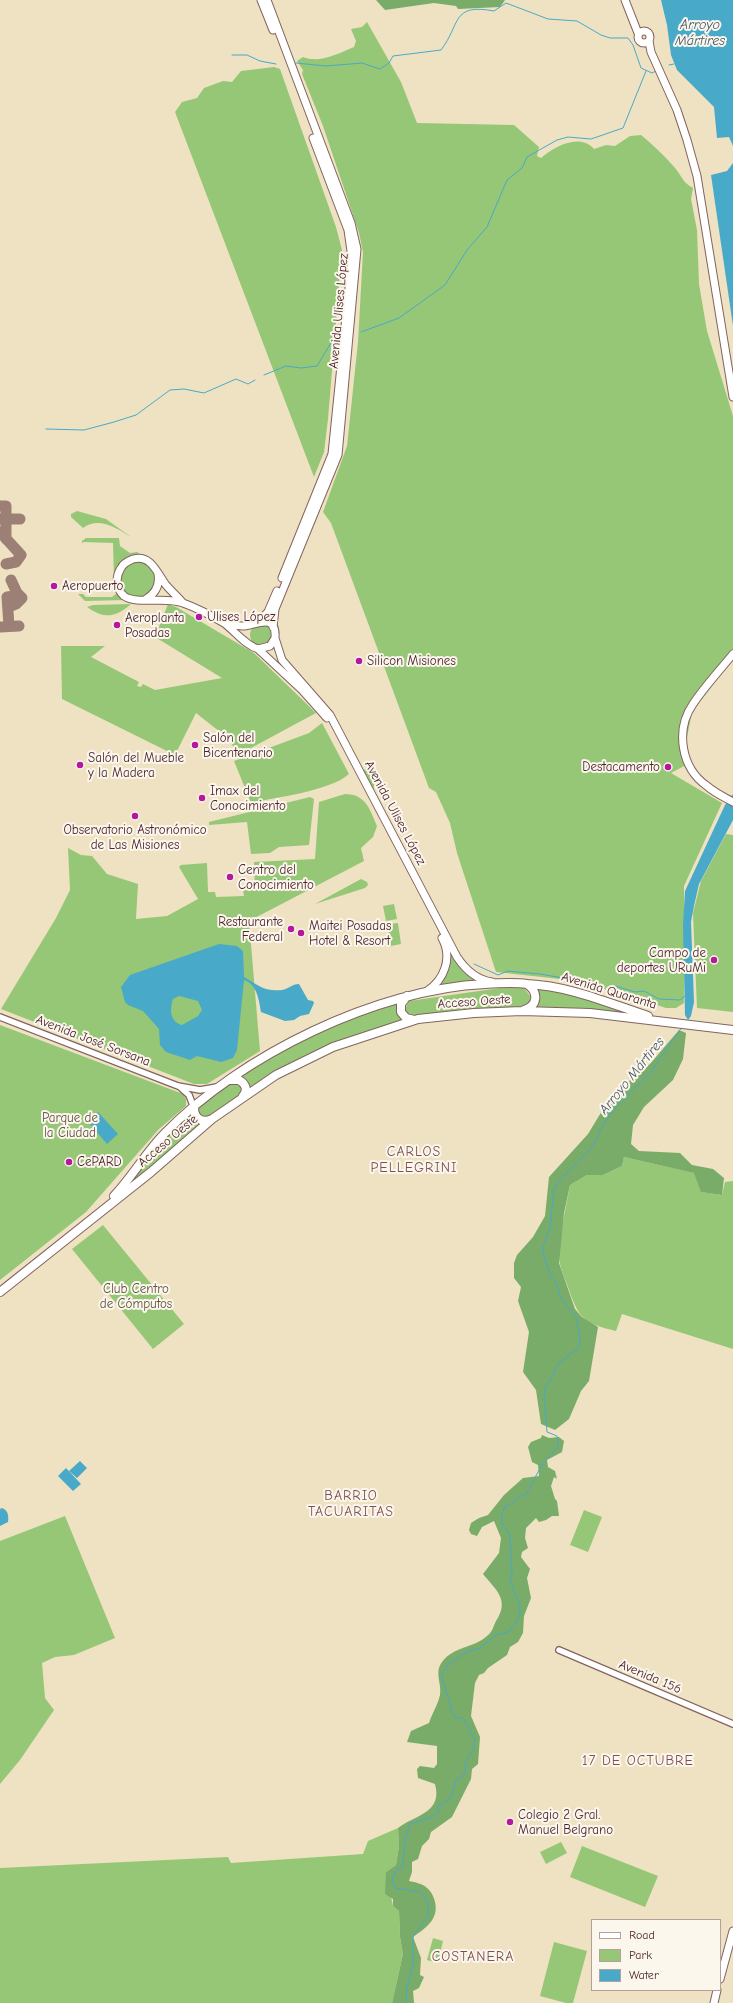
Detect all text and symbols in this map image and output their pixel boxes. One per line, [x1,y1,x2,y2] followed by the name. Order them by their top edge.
[675,17,725,50] water label: Arroyo Mártires
[326,253,352,369] street label: Avenida Ulises López
[62,578,123,594] place label: Aeropuerto
[49,581,59,591] marker: Aeropuerto
[207,609,276,625] place label: Ulises López
[125,610,185,641] place label: Aeroplanta Posadas
[194,612,204,622] marker: Ulises López
[112,620,122,630] marker: Aeroplanta Posadas
[367,653,456,669] place label: Silicon Misiones
[354,656,364,666] marker: Silicon Misiones
[203,730,273,761] place label: Salón del Bicentenario
[190,740,200,750] marker: Salón del Bicentenario
[88,750,184,781] place label: Salón del Mueble y la Madera
[361,758,429,868] street label: Avenida Ulises López
[582,759,660,775] place label: Destacamento
[75,760,85,770] marker: Salón del Mueble y la Madera
[663,762,673,772] marker: Destacamento
[210,783,286,814] place label: Imax del Conocimiento
[197,793,207,803] marker: Imax del Conocimiento
[130,811,140,821] marker: Observatorio Astronómico de Las Misiones
[63,822,207,853] place label: Observatorio Astronómico de Las Misiones
[238,862,314,893] place label: Centro del Conocimiento
[225,872,235,882] marker: Centro del Conocimiento
[218,914,283,945] place label: Restaurante Federal
[309,918,391,949] place label: Maitei Posadas Hotel & Resort
[286,924,296,934] marker: Restaurante Federal
[296,928,306,938] marker: Maitei Posadas Hotel & Resort
[617,945,706,976] place label: Campo de deportes URuMi
[709,955,719,965] marker: Campo de deportes URuMi
[560,969,658,1013] street label: Avenida Quaranta
[437,992,511,1012] street label: Acceso Oeste
[34,1012,152,1070] street label: Avenida José Sorsana
[596,1034,668,1118] water label: Arroyo Mártires
[42,1110,98,1141] park label: Parque de la Ciudad
[135,1111,201,1171] street label: Acceso Oeste
[370,1144,458,1176] district label: CARLOS PELLEGRINI
[77,1154,122,1170] place label: CePARD
[64,1157,74,1167] marker: CePARD
[100,1281,172,1312] park label: Club Centro de Cómputos
[308,1488,394,1520] district label: BARRIO TACUARITAS
[616,1657,684,1697] street label: Avenida 156
[582,1753,694,1769] district label: 17 DE OCTUBRE
[518,1807,613,1838] place label: Colegio 2 Gral. Manuel Belgrano
[505,1817,515,1827] marker: Colegio 2 Gral. Manuel Belgrano
[591,1919,721,1991] legend
[629,1928,655,1942] text: Road
[629,1948,652,1962] text: Park
[432,1949,514,1965] district label: COSTANERA
[629,1968,659,1982] text: Water

